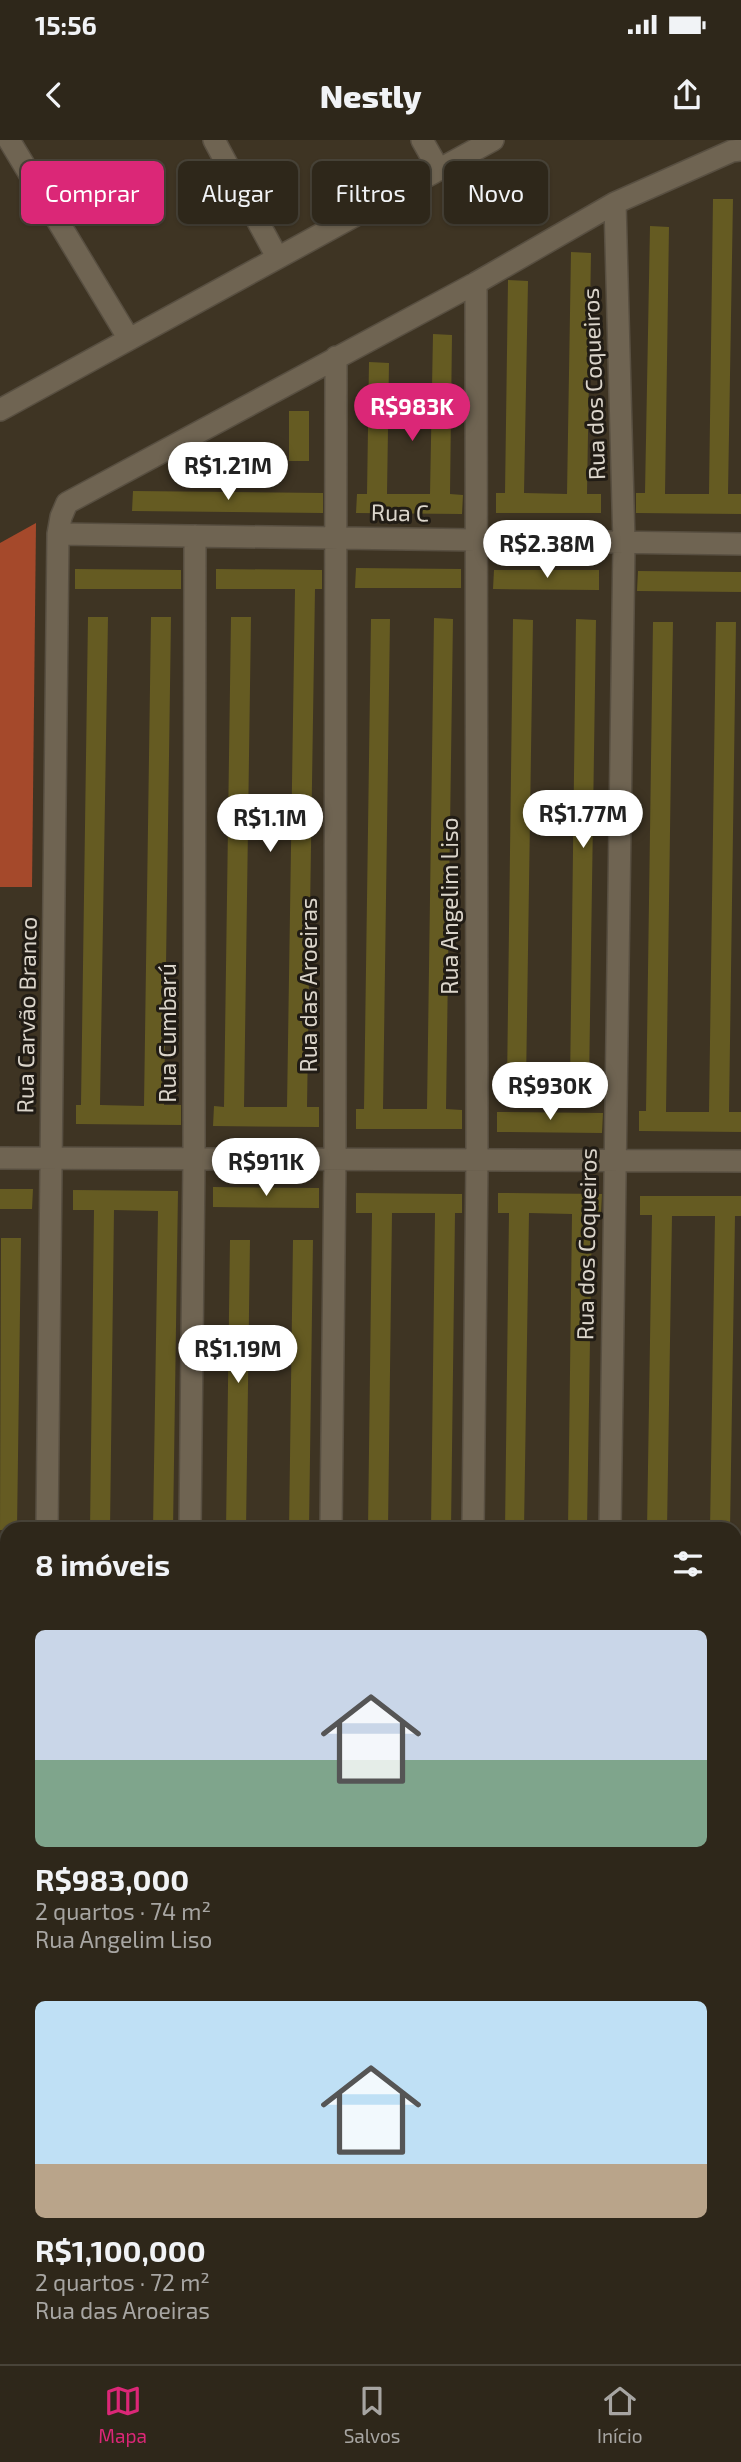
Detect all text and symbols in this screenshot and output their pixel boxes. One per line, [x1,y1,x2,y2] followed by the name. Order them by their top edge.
[35,9,97,40] text: 15:56
[35,76,73,114] icon: back
[320,76,421,114] text: Nestly
[668,76,706,114] icon: share
[21,161,164,224] chip: Comprar
[178,161,298,224] chip: Alugar
[312,161,430,224] chip: Filtros
[444,161,548,224] chip: Novo
[576,287,610,481] street label: Rua dos Coqueiros
[355,384,469,443] pin: R$983K
[370,392,454,420] text: R$983K
[163,442,293,502] pin: R$1.21M
[184,451,272,479] text: R$1.21M
[371,497,429,527] street label: Rua C
[482,520,612,580] pin: R$2.38M
[499,529,595,557] text: R$2.38M
[518,790,648,850] pin: R$1.77M
[213,794,327,854] pin: R$1.1M
[539,799,627,827] text: R$1.77M
[233,803,307,831] text: R$1.1M
[435,817,463,995] street label: Rua Angelim Liso
[294,897,322,1073] street label: Rua das Aroeiras
[10,916,42,1113] street label: Rua Carvão Branco
[153,963,181,1103] street label: Rua Cumbarú
[493,1062,607,1122] pin: R$930K
[508,1071,592,1099] text: R$930K
[209,1138,323,1198] pin: R$911K
[228,1147,304,1175] text: R$911K
[570,1148,602,1340] street label: Rua dos Coqueiros
[173,1326,303,1385] pin: R$1.19M
[194,1334,282,1362] text: R$1.19M
[669,1545,707,1583] icon: filters
[35,1546,170,1582] text: 8 imóveis
[308,1676,434,1802] icon: home
[35,1861,189,1897] text: R$983,000
[35,1897,211,1925] text: 2 quartos · 74 m²
[35,1925,212,1953] text: Rua Angelim Liso
[308,2047,434,2173] icon: home
[35,2232,206,2268] text: R$1,100,000
[35,2268,210,2296] text: 2 quartos · 72 m²
[35,2296,210,2324] text: Rua das Aroeiras
[98,2382,147,2447] tab: Mapa
[344,2382,400,2447] tab: Salvos
[597,2382,643,2447] tab: Início

